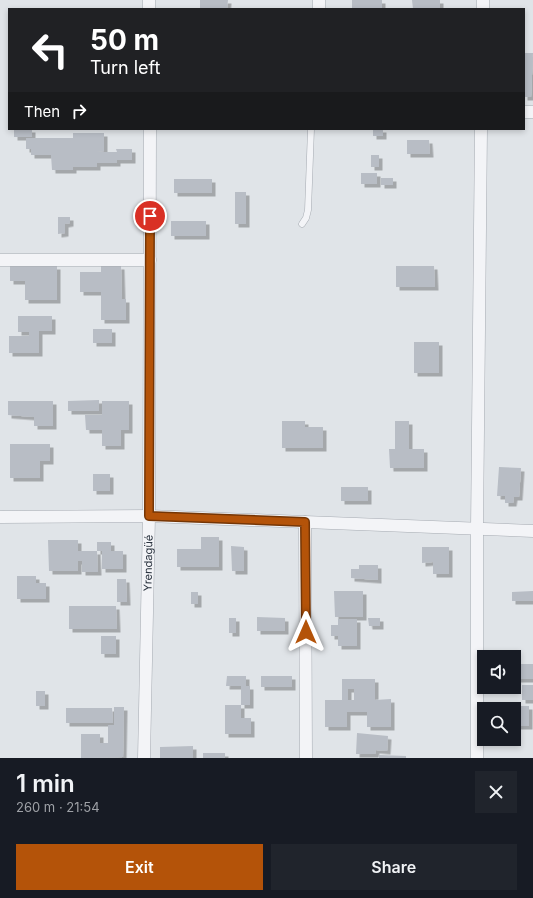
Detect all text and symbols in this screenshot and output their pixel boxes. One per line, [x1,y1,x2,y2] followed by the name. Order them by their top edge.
[90,23,159,57] text: 50 m
[24,24,76,76] icon: left
[90,57,160,78] text: Turn left
[68,100,90,122] icon: right
[24,102,60,121] text: Then
[133,199,167,233] pin
[139,205,161,227] icon: arrive
[140,535,156,591] street label: Yrendagüé
[285,611,327,653] position arrow
[477,650,521,746] map controls
[477,650,521,694] button: sound
[477,702,521,746] button: search
[16,769,75,798] text: 1 min
[475,771,517,813] button: close
[16,799,100,815] text: 260 m · 21:54
[16,844,263,890] button: Exit
[271,844,517,890] button: Share

